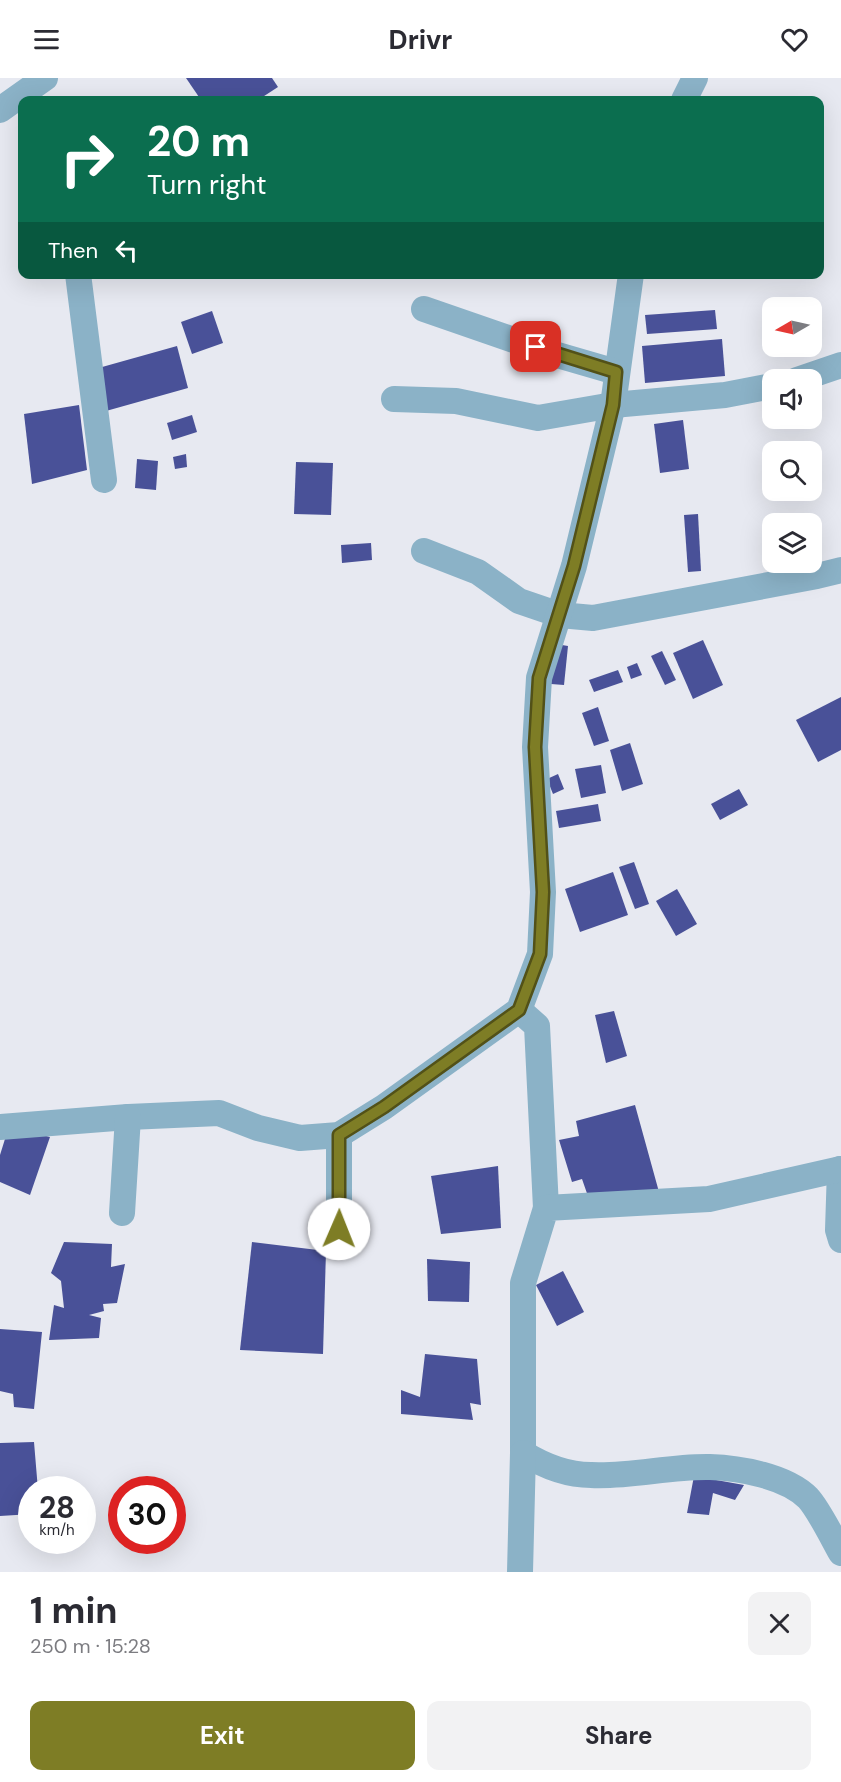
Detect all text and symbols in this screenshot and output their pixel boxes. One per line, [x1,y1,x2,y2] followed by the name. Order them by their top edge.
[389,22,452,57] text: Drivr
[30,23,63,56] icon: menu
[778,23,811,56] icon: heart
[147,114,250,169] text: 20 m
[48,120,126,198] icon: right
[147,167,267,202] text: Turn right
[110,234,143,267] icon: left
[48,236,98,265] text: Then
[762,297,822,357] north arrow
[762,297,822,573] map controls
[510,321,561,372] pin
[519,330,552,363] icon: arrive
[762,369,822,429] button: sound
[762,441,822,501] button: search
[762,513,822,573] button: layers
[307,1197,371,1261] position arrow
[108,1476,186,1554] speed limit sign: 30
[39,1488,75,1527] text: 28
[39,1520,75,1540] text: km/h
[30,1587,118,1634] text: 1 min
[748,1592,811,1655] button: close
[30,1633,151,1659] text: 250 m · 15:28
[30,1701,415,1770] button: Exit
[427,1701,811,1770] button: Share

